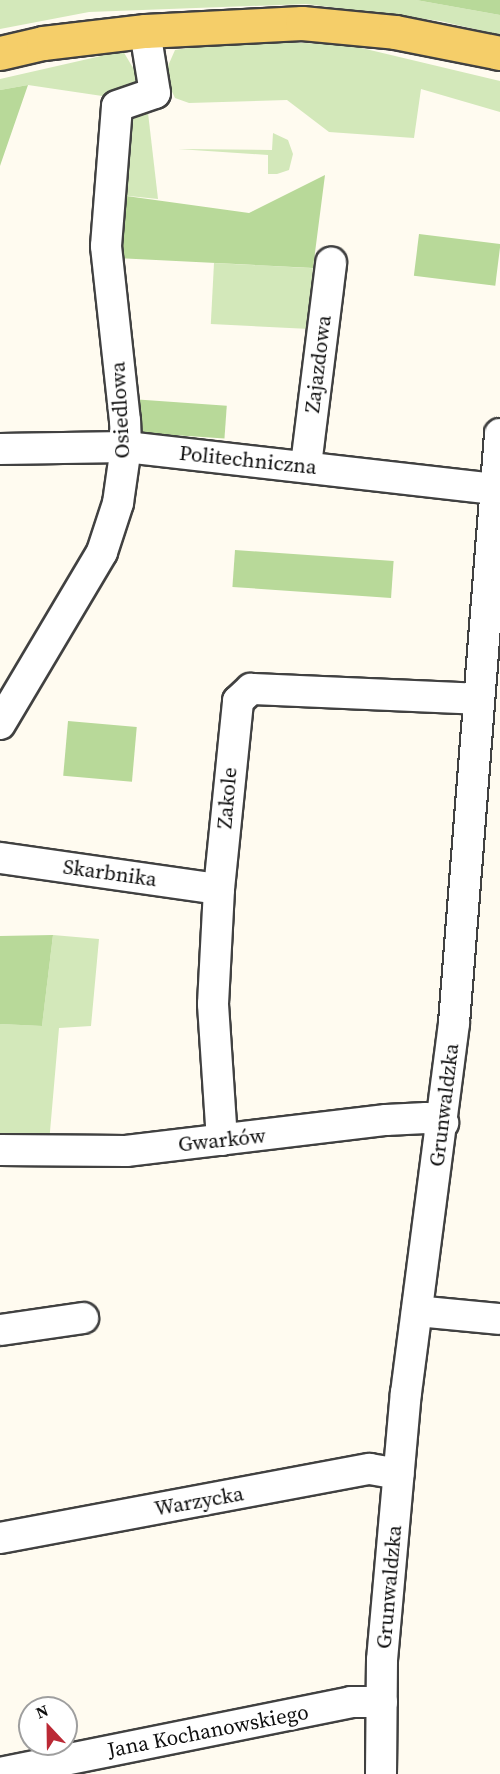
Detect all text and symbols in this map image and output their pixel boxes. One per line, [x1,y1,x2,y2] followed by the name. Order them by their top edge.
[300,314,336,414] street label: Zajazdowa
[105,361,135,459] street label: Osiedlowa
[178,440,318,480] street label: Politechniczna
[212,766,242,830] street label: Zakole
[61,854,159,892] street label: Skarbnika
[424,1042,464,1168] street label: Grunwaldzka
[177,1123,267,1157] street label: Gwarków
[152,1481,246,1521] street label: Warzycka
[371,1524,407,1650] street label: Grunwaldzka
[18,1696,78,1756] north arrow
[32,1699,52,1724] text: N
[105,1699,311,1763] street label: Jana Kochanowskiego

